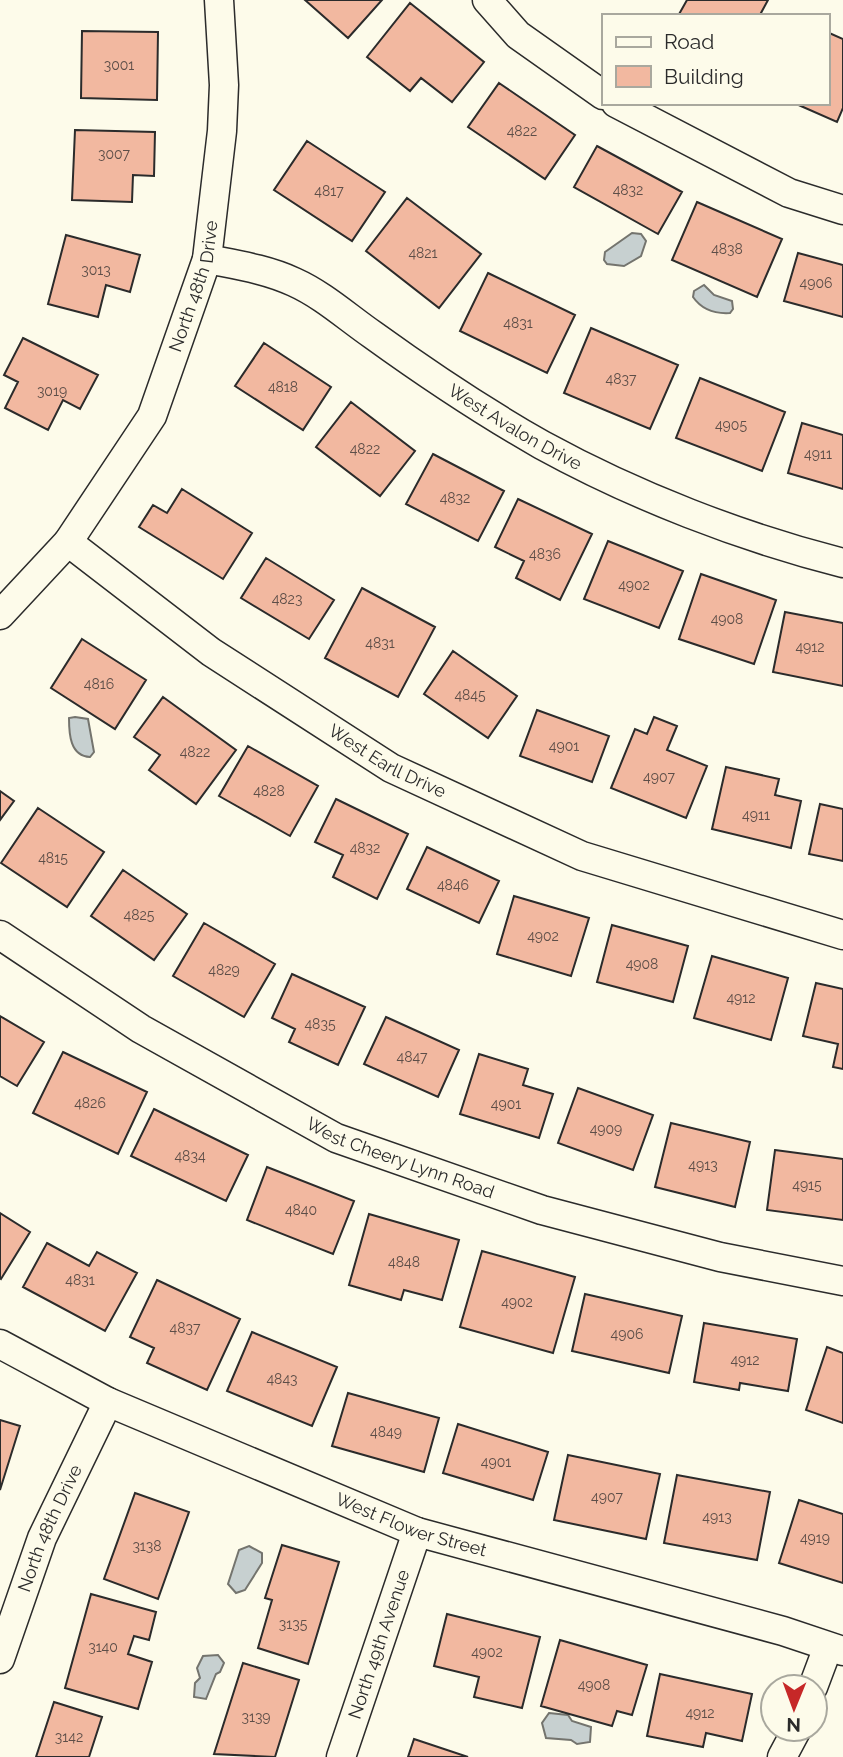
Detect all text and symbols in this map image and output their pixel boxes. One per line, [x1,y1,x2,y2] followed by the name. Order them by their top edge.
[602,14,829,105] legend
[664,29,714,54] text: Road
[104,57,134,73] house number: 3001
[664,64,744,89] text: Building
[507,123,537,139] house number: 4822
[98,146,131,162] house number: 3007
[613,182,643,198] house number: 4832
[314,183,344,199] house number: 4817
[164,219,221,355] street label: North 48th Drive
[711,241,743,257] house number: 4838
[408,245,438,261] house number: 4821
[81,262,111,278] house number: 3013
[800,275,832,291] house number: 4906
[503,315,533,331] house number: 4831
[606,371,637,387] house number: 4837
[268,379,298,395] house number: 4818
[445,379,586,474] street label: West Avalon Drive
[37,383,67,399] house number: 3019
[715,417,747,433] house number: 4905
[350,441,380,457] house number: 4822
[804,446,832,462] house number: 4911
[440,490,470,506] house number: 4832
[529,546,561,562] house number: 4836
[618,577,650,593] house number: 4902
[272,591,302,607] house number: 4823
[711,611,743,627] house number: 4908
[365,635,395,651] house number: 4831
[795,639,825,655] house number: 4912
[84,676,114,692] house number: 4816
[454,687,486,703] house number: 4845
[325,720,450,802] street label: West Earll Drive
[549,738,579,754] house number: 4901
[180,744,210,760] house number: 4822
[643,769,675,785] house number: 4907
[253,783,285,799] house number: 4828
[742,807,770,823] house number: 4911
[350,840,380,856] house number: 4832
[38,850,68,866] house number: 4815
[437,877,469,893] house number: 4846
[124,907,155,923] house number: 4825
[527,928,559,944] house number: 4902
[626,956,658,972] house number: 4908
[208,962,240,978] house number: 4829
[726,990,756,1006] house number: 4912
[304,1016,336,1032] house number: 4835
[396,1049,428,1065] house number: 4847
[74,1095,106,1111] house number: 4826
[491,1096,521,1112] house number: 4901
[303,1113,497,1202] street label: West Cheery Lynn Road
[590,1121,622,1137] house number: 4909
[174,1148,206,1164] house number: 4834
[688,1157,718,1173] house number: 4913
[792,1177,822,1193] house number: 4915
[285,1202,317,1218] house number: 4840
[388,1254,420,1270] house number: 4848
[65,1272,95,1288] house number: 4831
[501,1294,533,1310] house number: 4902
[170,1320,201,1336] house number: 4837
[611,1326,643,1342] house number: 4906
[730,1352,760,1368] house number: 4912
[266,1371,298,1387] house number: 4843
[370,1424,402,1440] house number: 4849
[481,1454,511,1470] house number: 4901
[13,1461,86,1595] street label: North 48th Drive
[333,1488,489,1560] street label: West Flower Street
[591,1489,623,1505] house number: 4907
[702,1509,732,1525] house number: 4913
[800,1530,830,1546] house number: 4919
[132,1538,162,1554] house number: 3138
[344,1566,414,1721] street label: North 49th Avenue
[279,1616,308,1632] house number: 3135
[88,1639,118,1655] house number: 3140
[471,1644,503,1660] house number: 4902
[759,1673,829,1743] north arrow
[578,1677,610,1693] house number: 4908
[685,1705,715,1721] house number: 4912
[241,1709,271,1725] house number: 3139
[786,1714,801,1736] text: N
[55,1729,83,1745] house number: 3142

